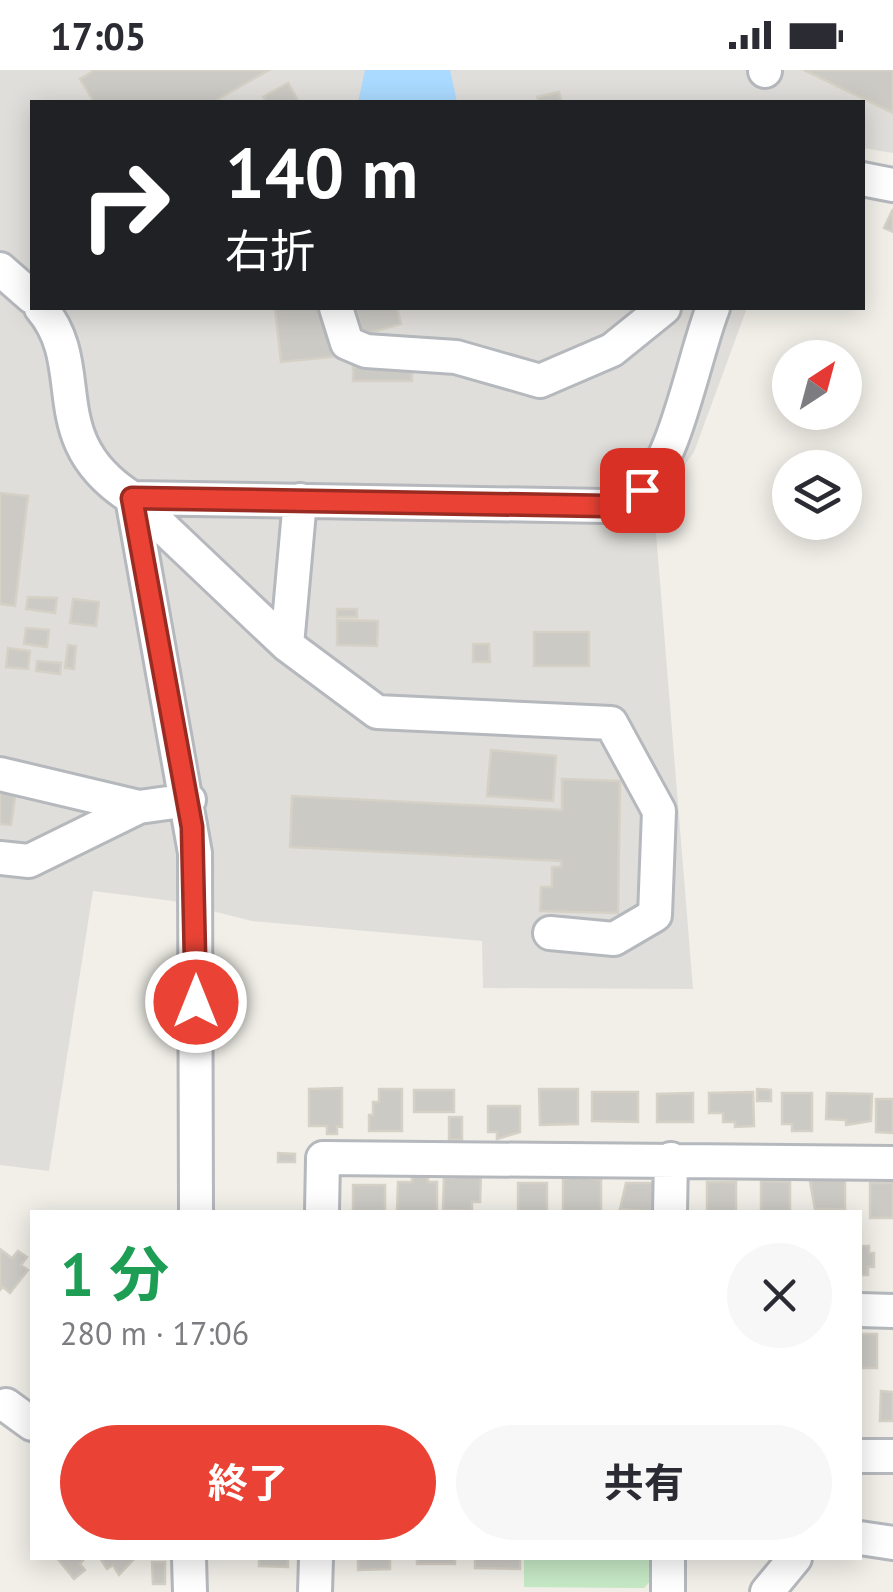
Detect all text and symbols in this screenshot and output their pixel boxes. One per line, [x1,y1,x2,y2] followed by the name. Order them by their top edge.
[50,11,146,60] text: 17:05
[225,127,418,217] text: 140 m
[60,140,190,270] icon: right
[225,221,315,279] text: 右折
[772,340,862,430] north arrow
[772,340,862,540] map controls
[600,448,685,533] pin
[772,450,862,540] button: layers
[615,463,670,518] icon: arrive
[144,950,248,1054] position arrow
[60,1235,169,1313] text: 1 分
[727,1243,832,1348] button: close
[60,1312,249,1354] text: 280 m · 17:06
[60,1425,436,1540] button: 終了
[456,1425,832,1540] button: 共有

